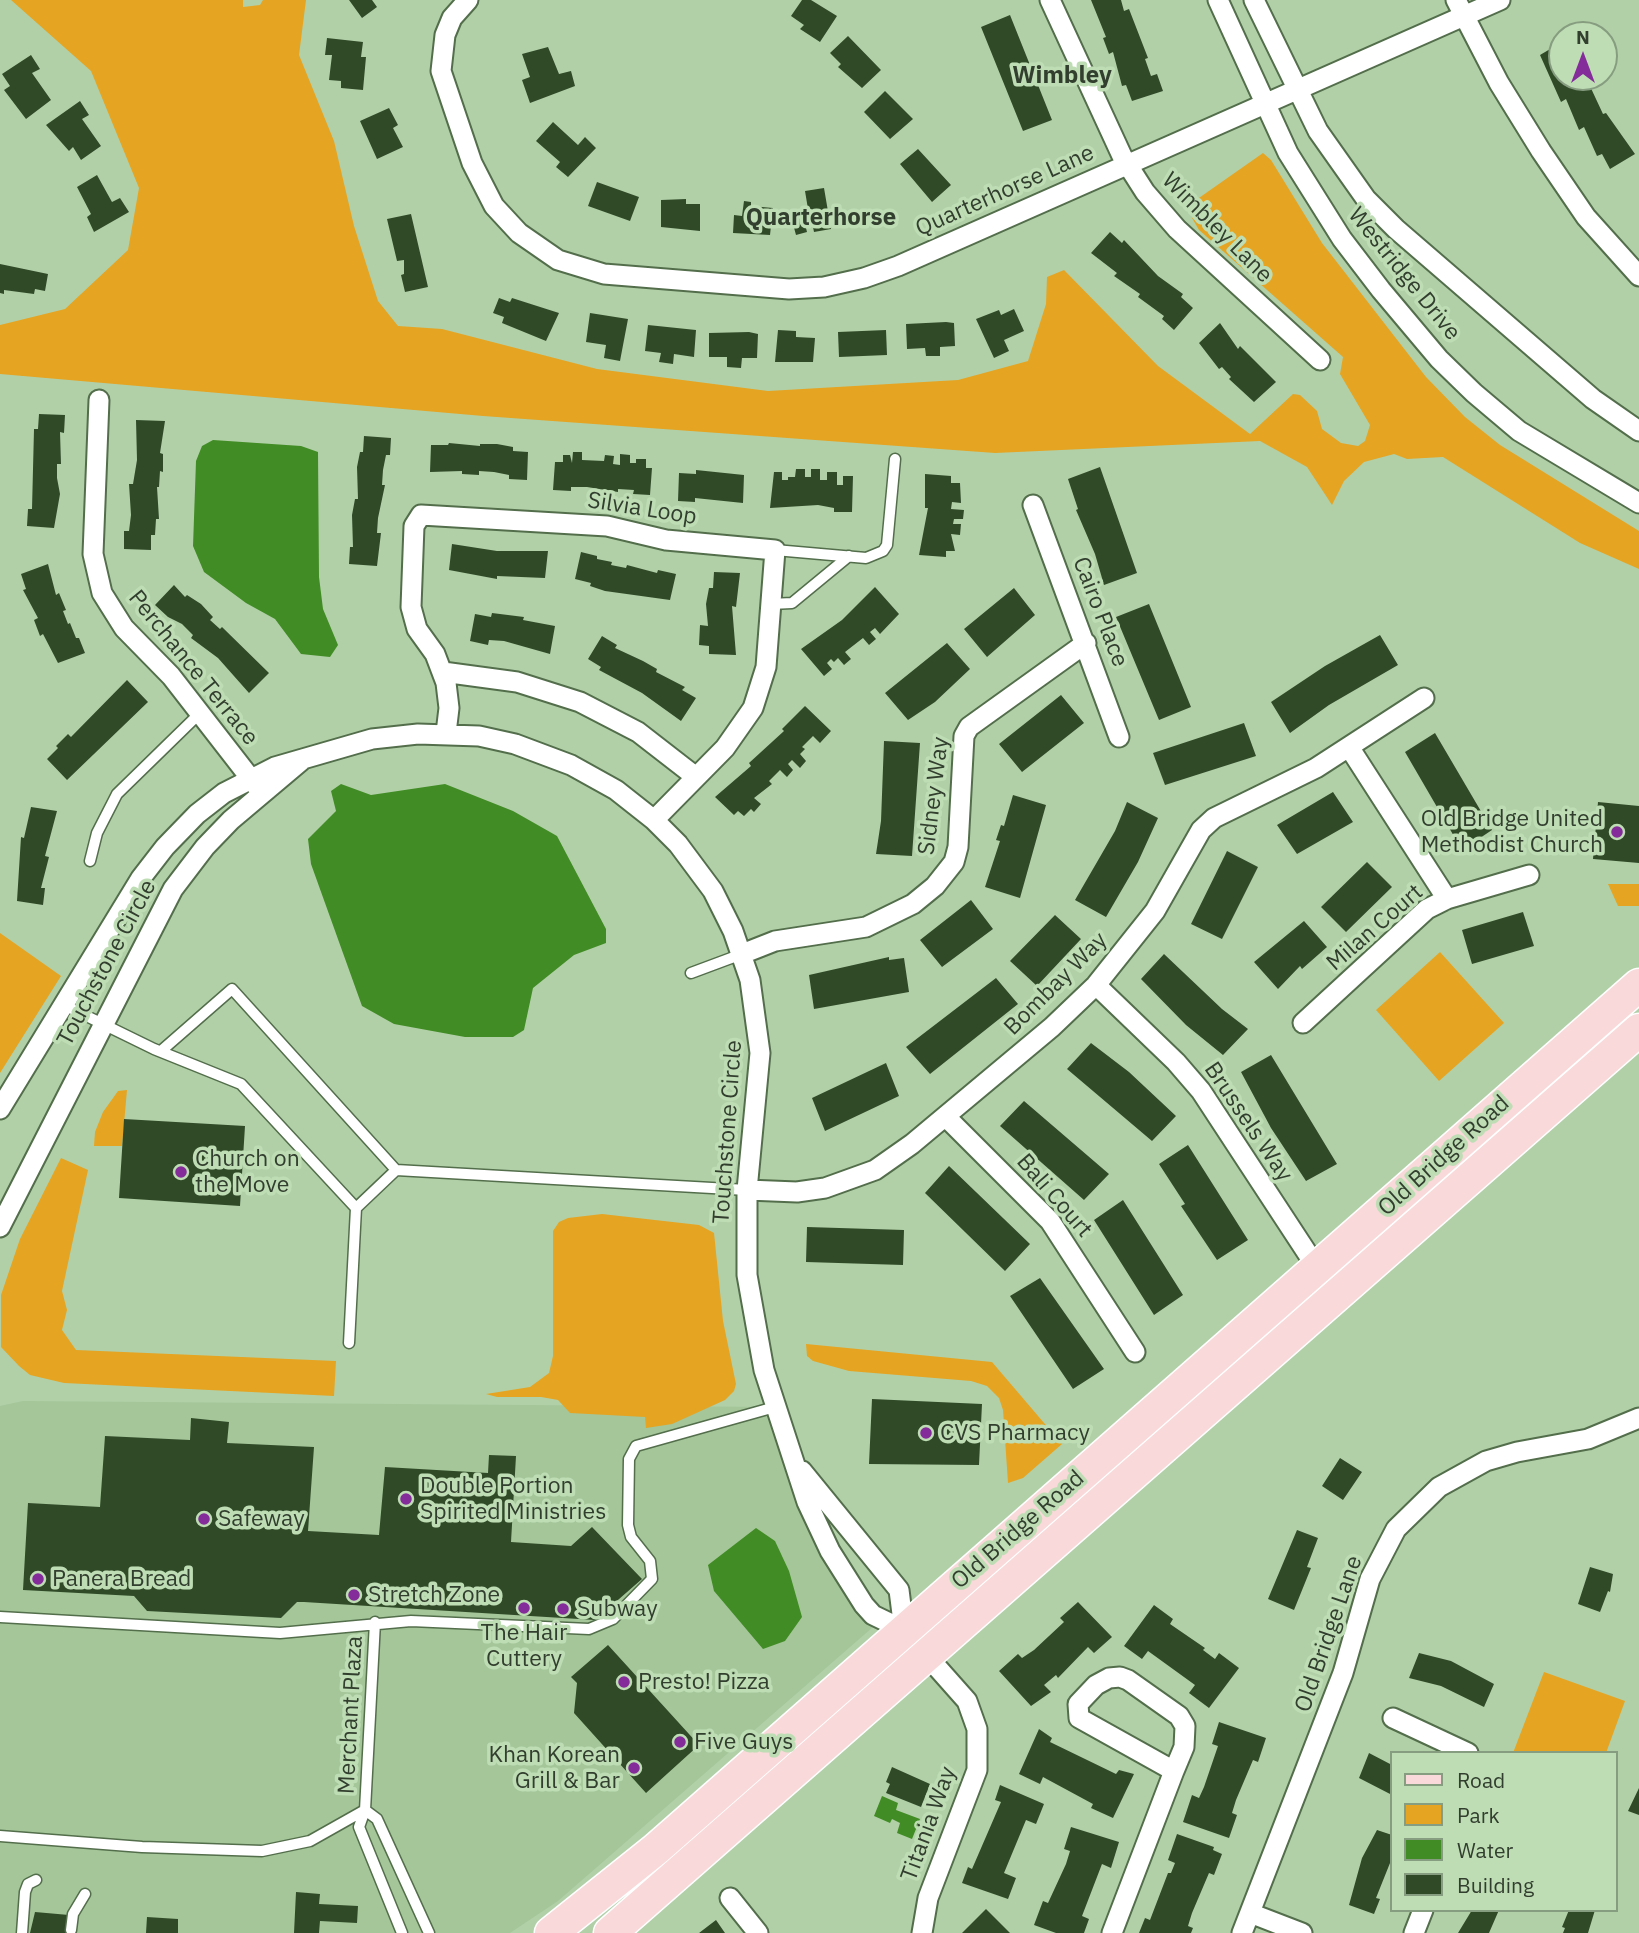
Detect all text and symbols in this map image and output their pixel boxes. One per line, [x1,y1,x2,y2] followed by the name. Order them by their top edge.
[1548,21,1618,91] north arrow
[1576,25,1590,49] text: N
[1012,62,1112,90] district label: Wimbley
[912,139,1098,243] street label: Quarterhorse Lane
[1156,167,1278,289] street label: Wimbley Lane
[1342,202,1466,346] street label: Westridge Drive
[746,204,896,232] district label: Quarterhorse
[585,487,699,531] street label: Silvia Loop
[1066,553,1134,671] street label: Cairo Place
[122,585,264,751] street label: Perchance Terrace
[913,735,955,857] street label: Sidney Way
[1421,805,1603,859] place label: Old Bridge United Methodist Church
[1609,824,1625,840] marker: Old Bridge United Methodist Church
[52,875,162,1051] street label: Touchstone Circle
[1321,879,1429,977] street label: Milan Court
[999,927,1113,1041] street label: Bombay Way
[708,1039,748,1225] street label: Touchstone Circle
[1198,1057,1298,1187] street label: Brussels Way
[1373,1090,1515,1222] street label: Old Bridge Road
[195,1145,300,1199] place label: Church on the Move
[1010,1149,1098,1243] street label: Bali Court
[173,1164,189,1180] marker: Church on the Move
[940,1419,1090,1447] place label: CVS Pharmacy
[918,1425,934,1441] marker: CVS Pharmacy
[946,1465,1090,1595] street label: Old Bridge Road
[420,1472,606,1526] place label: Double Portion Spirited Ministries
[398,1491,414,1507] marker: Double Portion Spirited Ministries
[218,1505,305,1533] place label: Safeway
[196,1511,212,1527] marker: Safeway
[1289,1552,1369,1716] street label: Old Bridge Lane
[52,1565,191,1593] place label: Panera Bread
[30,1571,46,1587] marker: Panera Bread
[368,1581,500,1609] place label: Stretch Zone
[346,1587,362,1603] marker: Stretch Zone
[577,1595,658,1623] place label: Subway
[516,1600,532,1616] marker: The Hair Cuttery
[555,1601,571,1617] marker: Subway
[480,1619,568,1673] place label: The Hair Cuttery
[333,1635,369,1795] street label: Merchant Plaza
[638,1668,770,1696] place label: Presto! Pizza
[616,1674,632,1690] marker: Presto! Pizza
[694,1728,793,1756] place label: Five Guys
[672,1734,688,1750] marker: Five Guys
[488,1741,620,1795] place label: Khan Korean Grill & Bar
[1390,1751,1618,1912] legend
[626,1760,642,1776] marker: Khan Korean Grill & Bar
[896,1763,962,1885] street label: Titania Way
[1457,1766,1505,1794] text: Road
[1457,1801,1500,1829] text: Park
[1457,1836,1513,1864] text: Water
[1457,1871,1534,1899] text: Building

